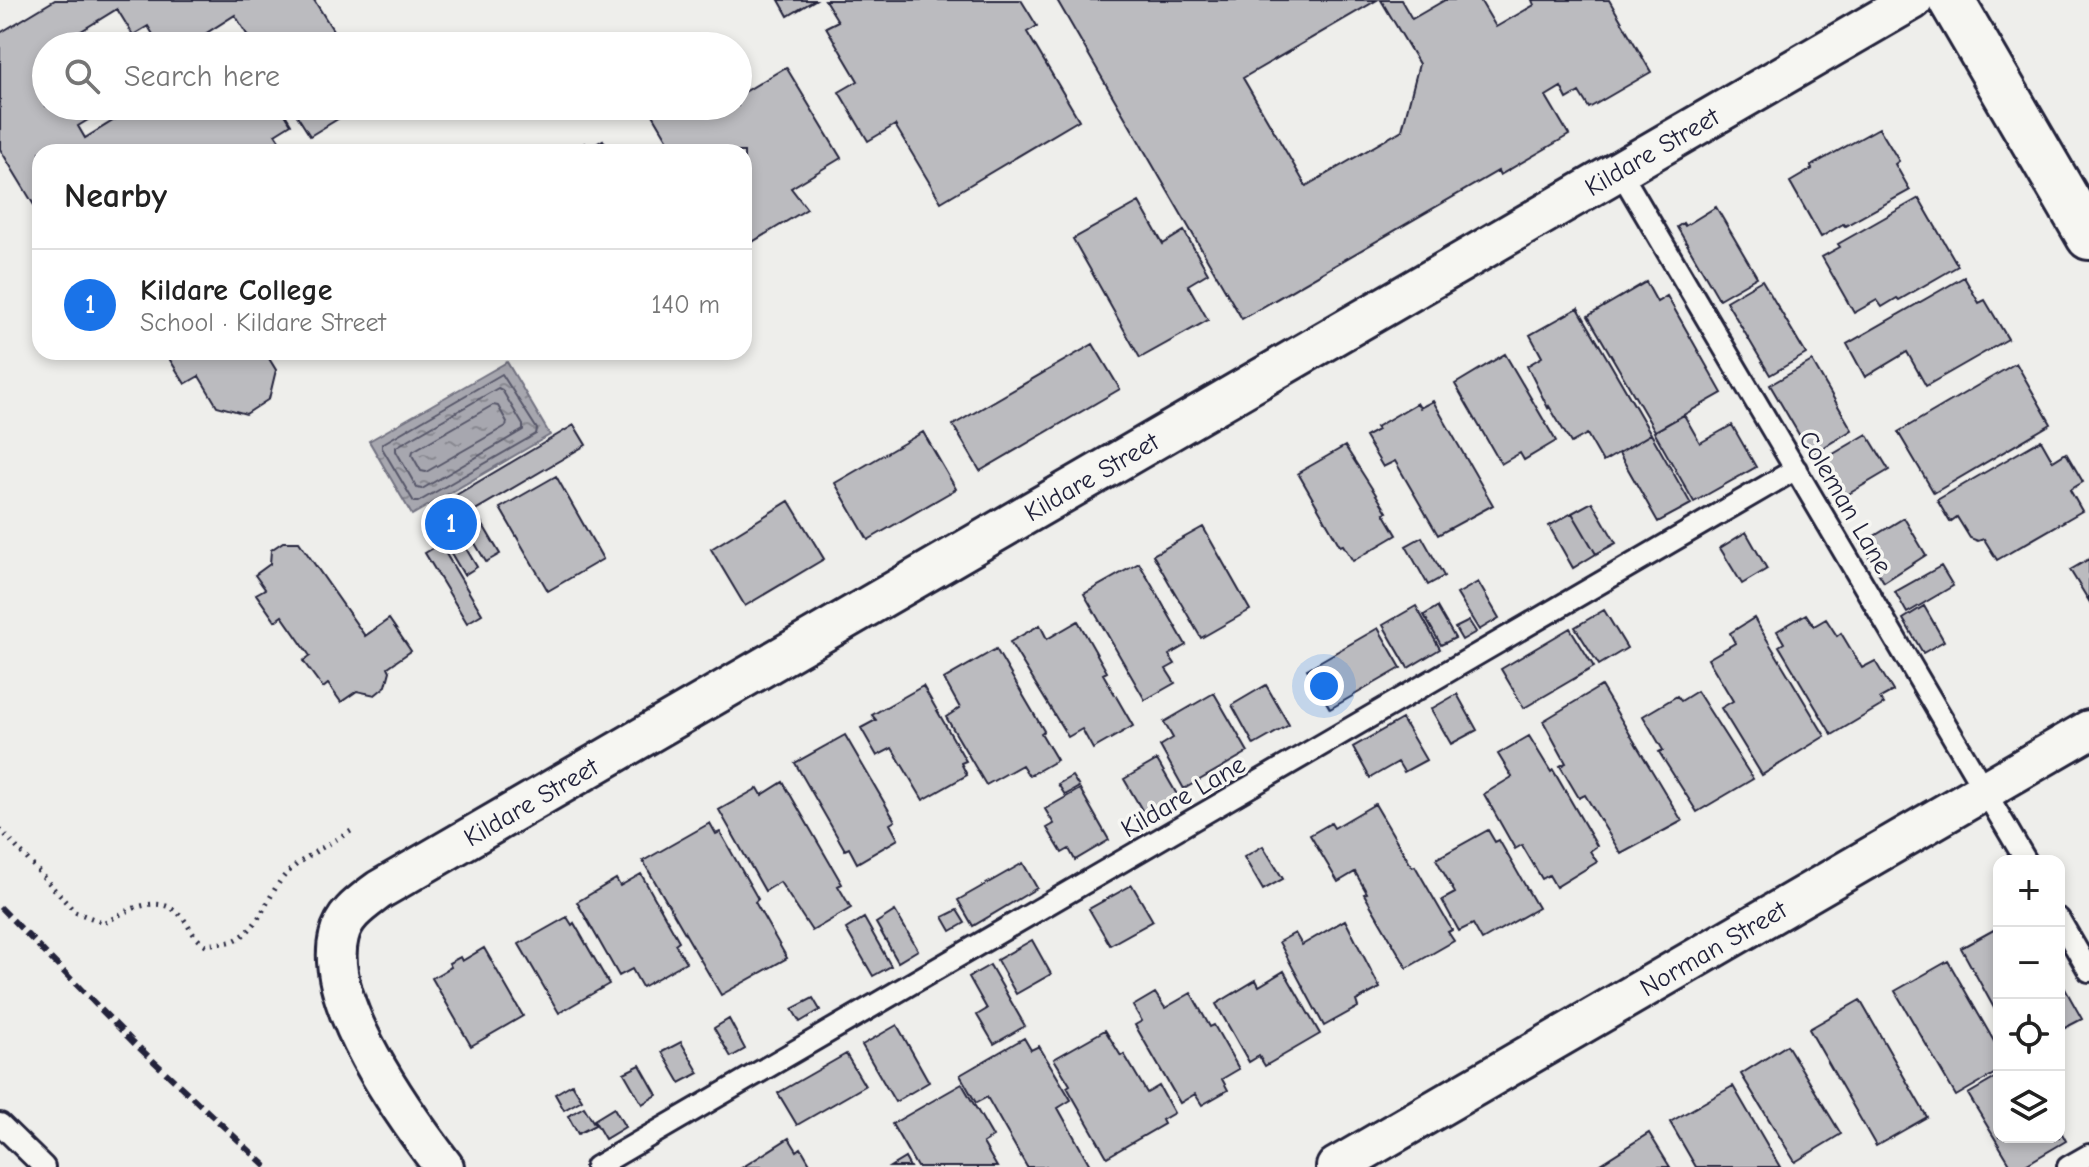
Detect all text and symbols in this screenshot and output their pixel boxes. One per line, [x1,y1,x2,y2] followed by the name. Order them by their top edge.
[32,32,752,120] search box
[60,54,104,98] icon: search
[124,59,280,94] text: Search here
[1580,101,1726,203] street label: Kildare Street
[64,176,167,216] text: Nearby
[140,273,332,308] text: Kildare College
[85,290,95,320] text: 1
[651,290,720,320] text: 140 m
[140,308,386,338] text: School · Kildare Street
[1019,426,1166,528] street label: Kildare Street
[1792,426,1898,579] street label: Coleman Lane
[425,494,477,554] pin: 1
[1304,666,1344,706] your location
[1116,749,1251,844] street label: Kildare Lane
[459,751,605,853] street label: Kildare Street
[1993,855,2065,1143] map controls
[1993,855,2065,927] button: +
[1635,894,1794,1003] street label: Norman Street
[1993,927,2065,999] button: −
[1993,999,2065,1071] button: locate
[1993,1071,2065,1143] button: layers

